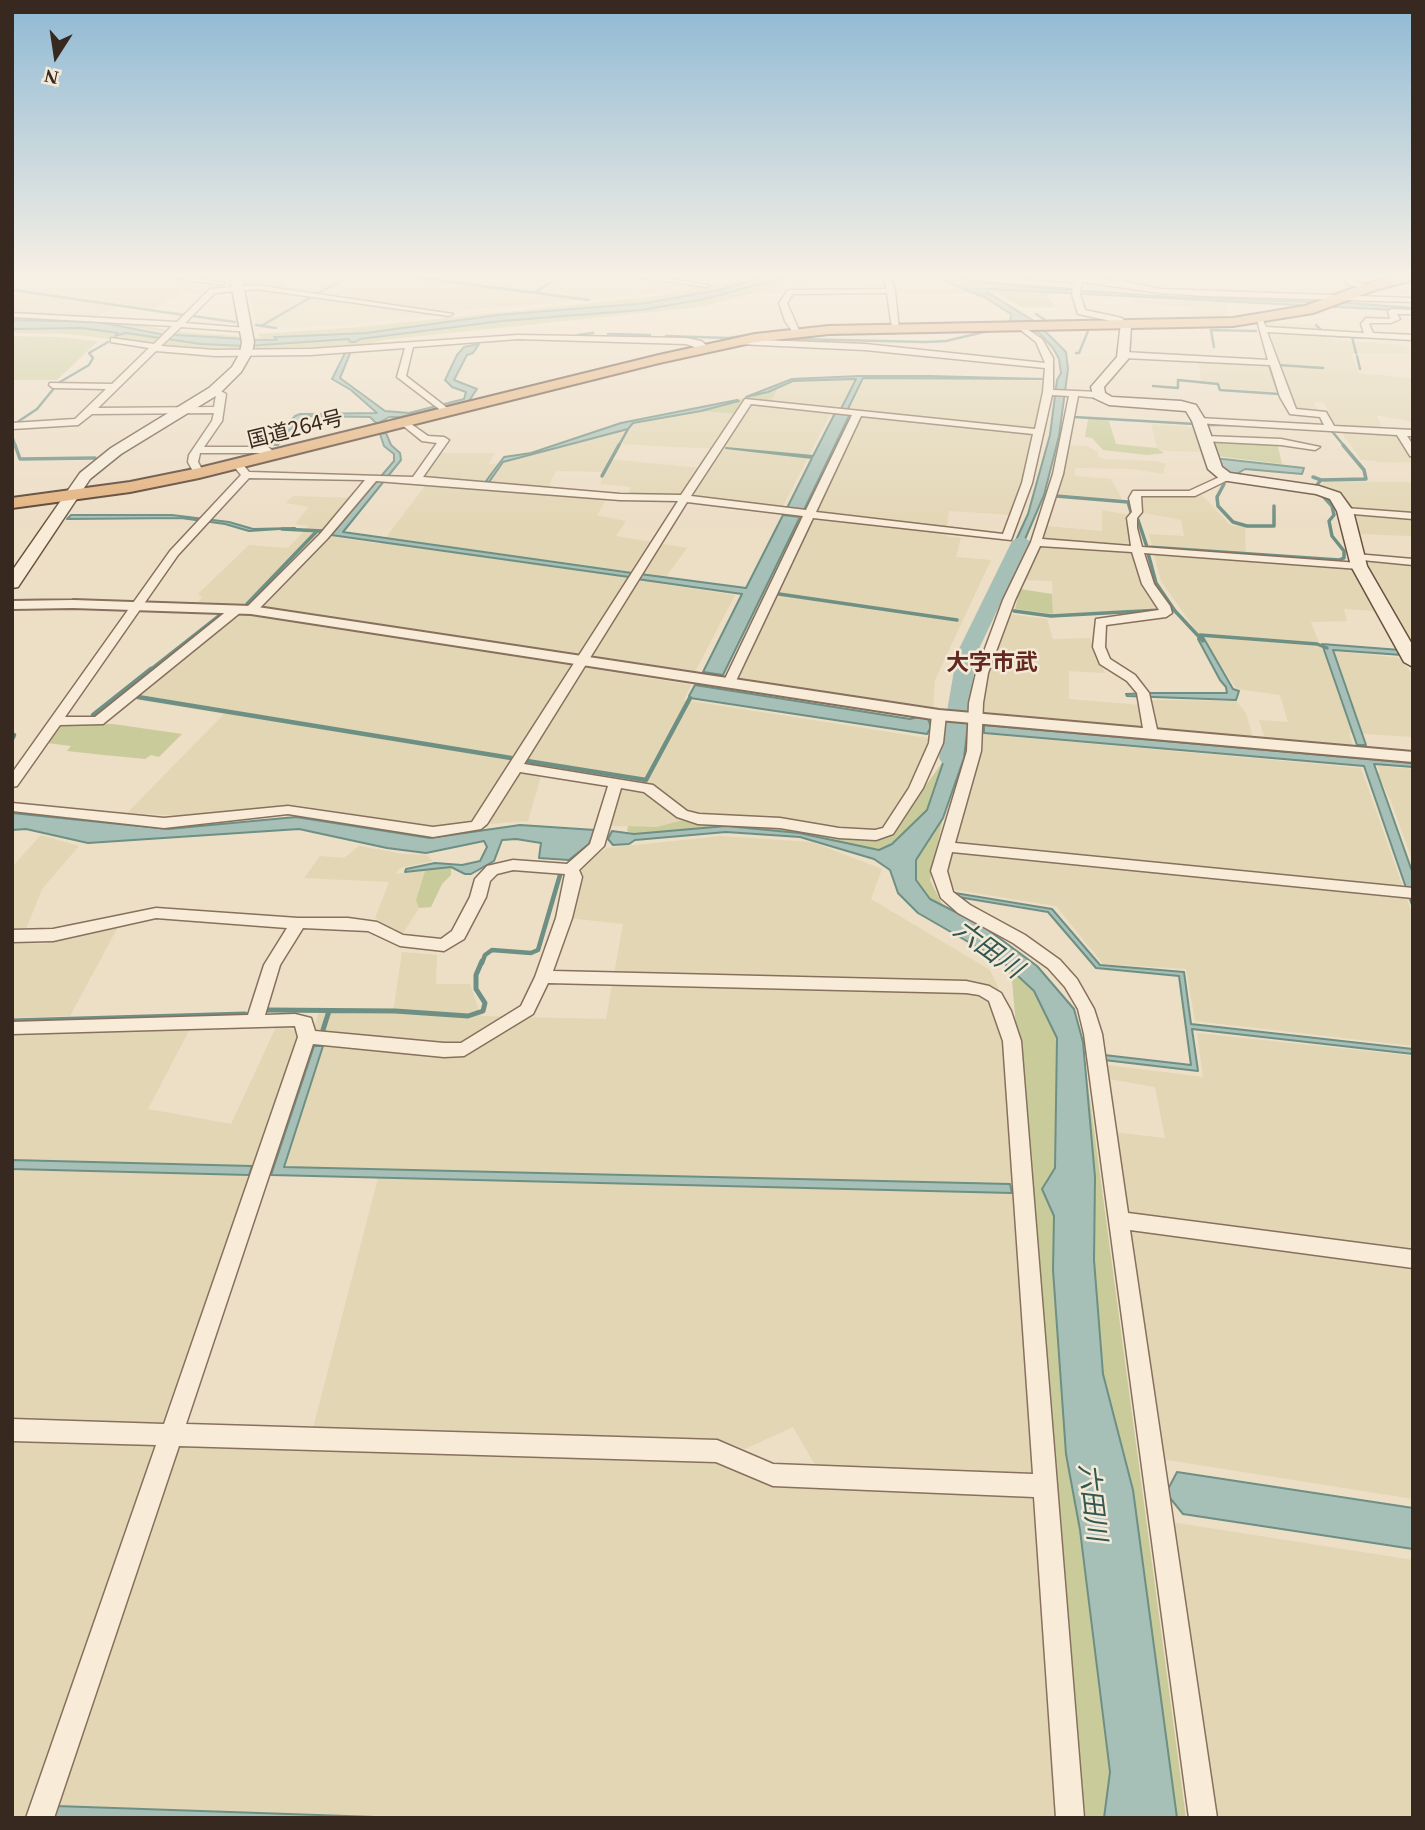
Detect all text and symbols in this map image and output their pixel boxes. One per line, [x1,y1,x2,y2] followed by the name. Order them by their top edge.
[21,21,91,91] north arrow
[43,65,60,89] text: N
[244,404,346,452] street label: 国道264号
[946,647,1038,675] district label: 大字市武
[948,912,1030,984] water label: 六田川
[1074,1461,1114,1543] water label: 六田川

